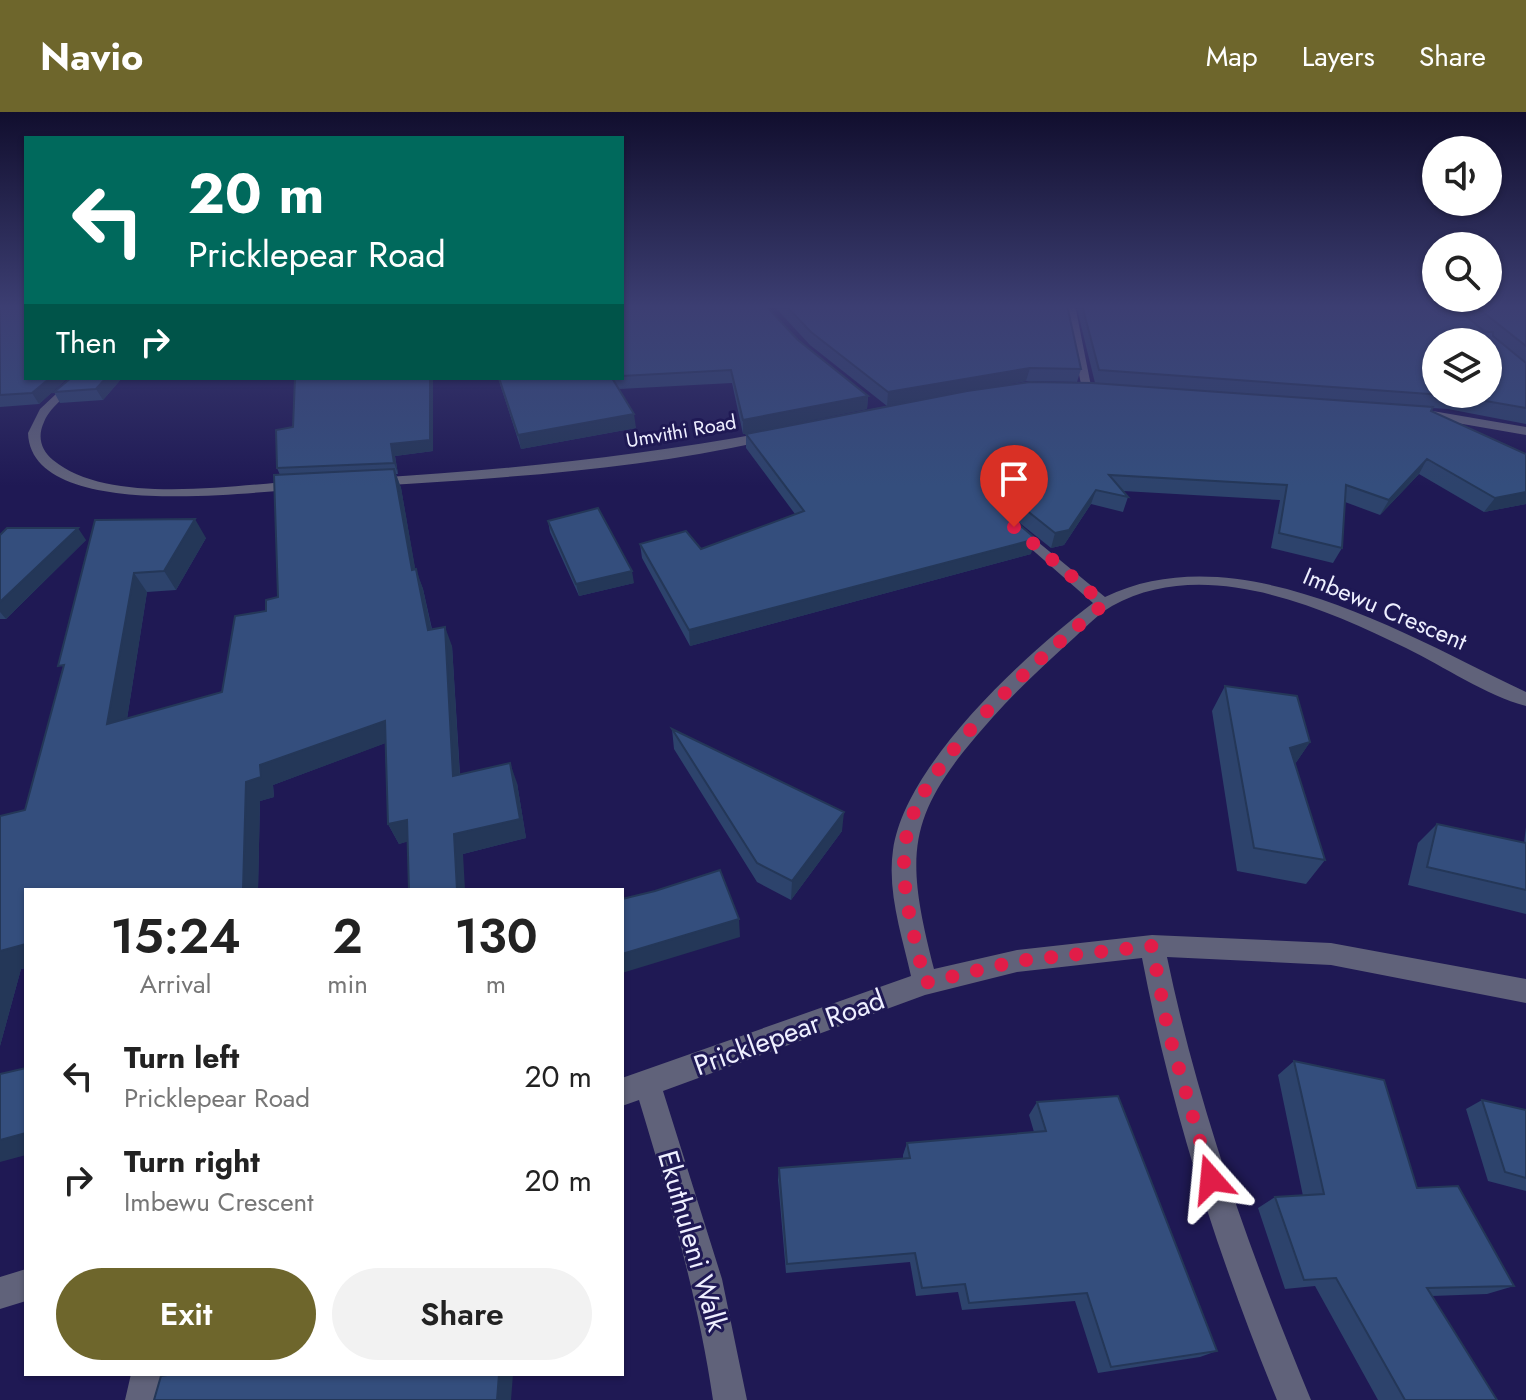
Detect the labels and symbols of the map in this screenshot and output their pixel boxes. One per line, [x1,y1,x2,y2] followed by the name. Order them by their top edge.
[624,408,739,455] street label: Umvithi Road
[980,445,1048,527] pin
[1298,558,1473,659] street label: Imbewu Crescent
[688,979,890,1086] street label: Pricklepear Road
[1169,1137,1253,1221] position arrow
[647,1146,738,1337] street label: Ekuthuleni Walk

